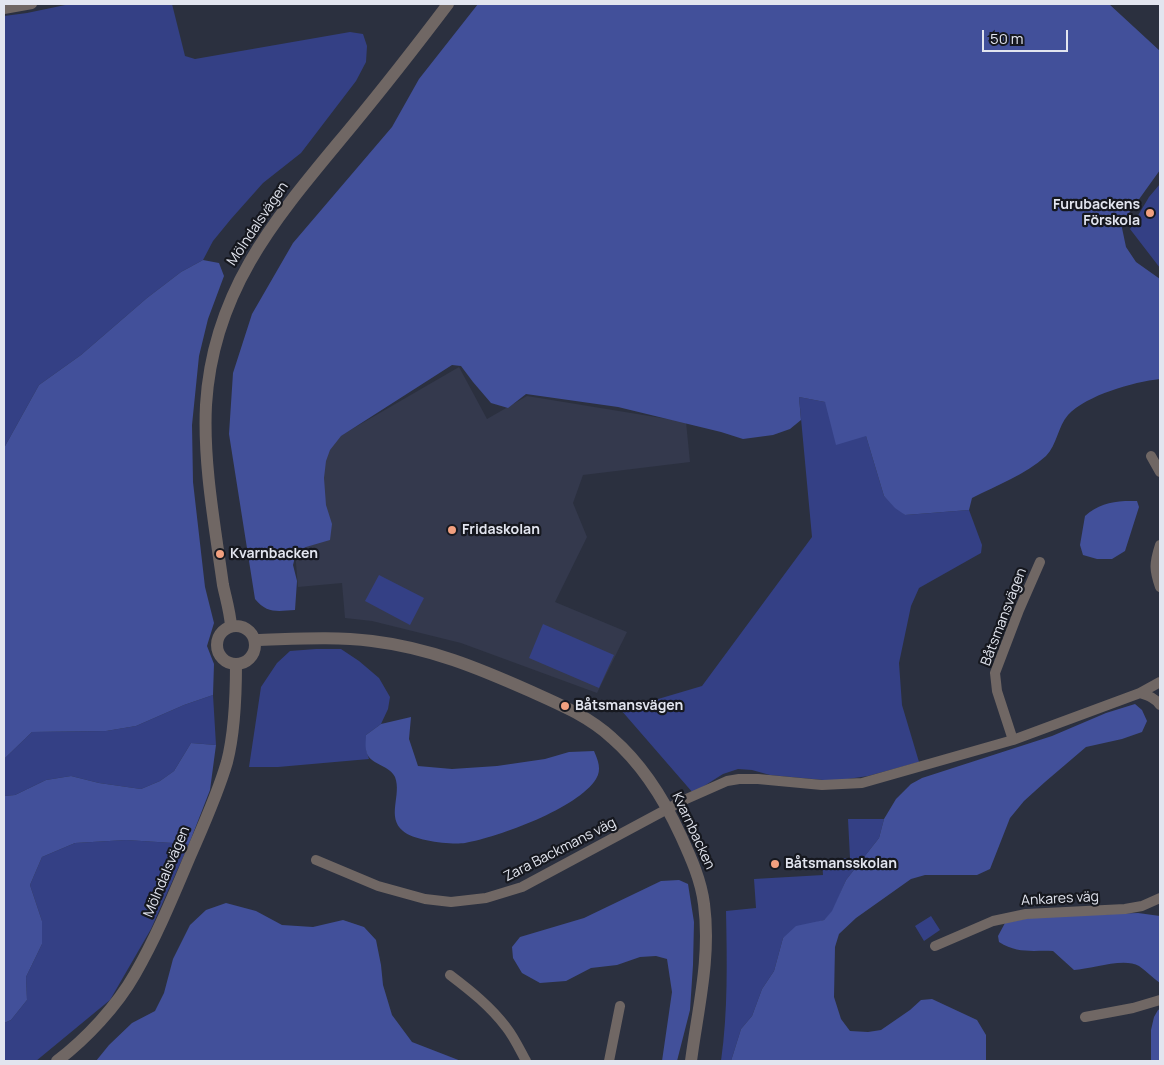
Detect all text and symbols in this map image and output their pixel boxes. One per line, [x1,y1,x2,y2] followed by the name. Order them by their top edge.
[984,20,1070,52] scale bar
[990,28,1024,49] text: 50 m
[224,179,292,269] street label: Mölndalsvägen
[1053,197,1140,230] place label: Furubackens Förskola
[1144,207,1156,219] marker: Furubackens Förskola
[462,522,540,538] place label: Fridaskolan
[446,524,458,536] marker: Fridaskolan
[230,546,318,562] place label: Kvarnbacken
[214,548,226,560] marker: Kvarnbacken
[978,566,1030,668] street label: Båtsmansvägen
[575,698,683,714] place label: Båtsmansvägen
[559,700,571,712] marker: Båtsmansvägen
[668,790,718,872] street label: Kvarnbacken
[501,814,619,886] street label: Zara Backmans väg
[140,824,194,920] street label: Mölndalsvägen
[785,856,897,872] place label: Båtsmansskolan
[769,858,781,870] marker: Båtsmansskolan
[1021,889,1099,909] street label: Ankares väg

